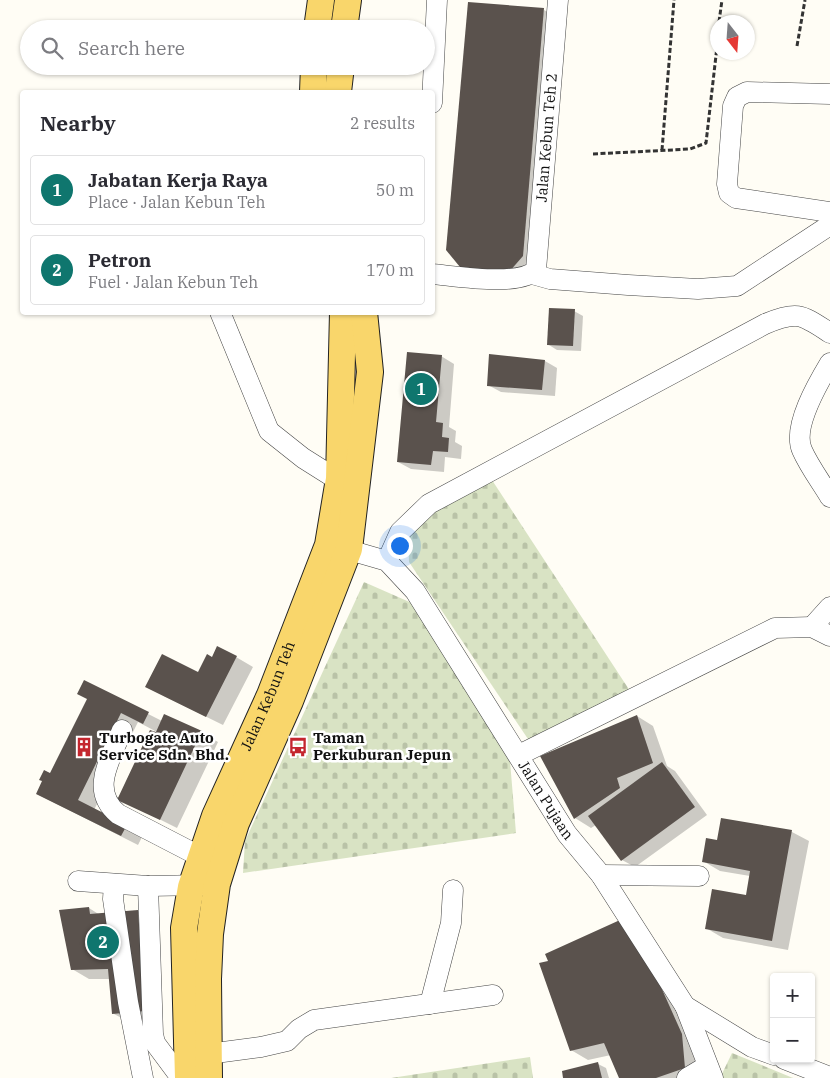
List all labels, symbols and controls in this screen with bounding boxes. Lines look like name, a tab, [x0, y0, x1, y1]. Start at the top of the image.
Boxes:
north arrow	[710, 15, 755, 60]
search box	[20, 20, 435, 75]
icon: search	[38, 34, 66, 62]
text: Search here	[78, 36, 185, 60]
street label: Jalan Kebun Teh 2	[532, 72, 561, 203]
text: Nearby	[40, 109, 116, 137]
text: 2 results	[350, 113, 415, 133]
text: Jabatan Kerja Raya	[88, 168, 268, 192]
text: 1	[52, 180, 62, 200]
text: 50 m	[376, 180, 414, 200]
text: Place · Jalan Kebun Teh	[88, 192, 265, 212]
text: Petron	[88, 248, 151, 272]
text: 2	[52, 260, 62, 280]
text: 170 m	[366, 260, 414, 280]
text: Fuel · Jalan Kebun Teh	[88, 272, 258, 292]
pin: 1	[405, 370, 437, 408]
your location	[387, 533, 413, 559]
street label: Jalan Kebun Teh	[236, 638, 299, 753]
place label: Turbogate Auto Service Sdn. Bhd.	[99, 728, 229, 764]
place label: Taman Perkuburan Jepun	[313, 728, 451, 764]
building icon: Turbogate Auto Service Sdn. Bhd.	[73, 736, 95, 758]
bus stop icon: Taman Perkuburan Jepun	[287, 736, 309, 758]
street label: Jalan Pujaan	[514, 757, 578, 844]
pin: 2	[87, 923, 119, 961]
map controls	[770, 973, 815, 1063]
button: +	[770, 973, 815, 1018]
button: −	[770, 1018, 815, 1063]

